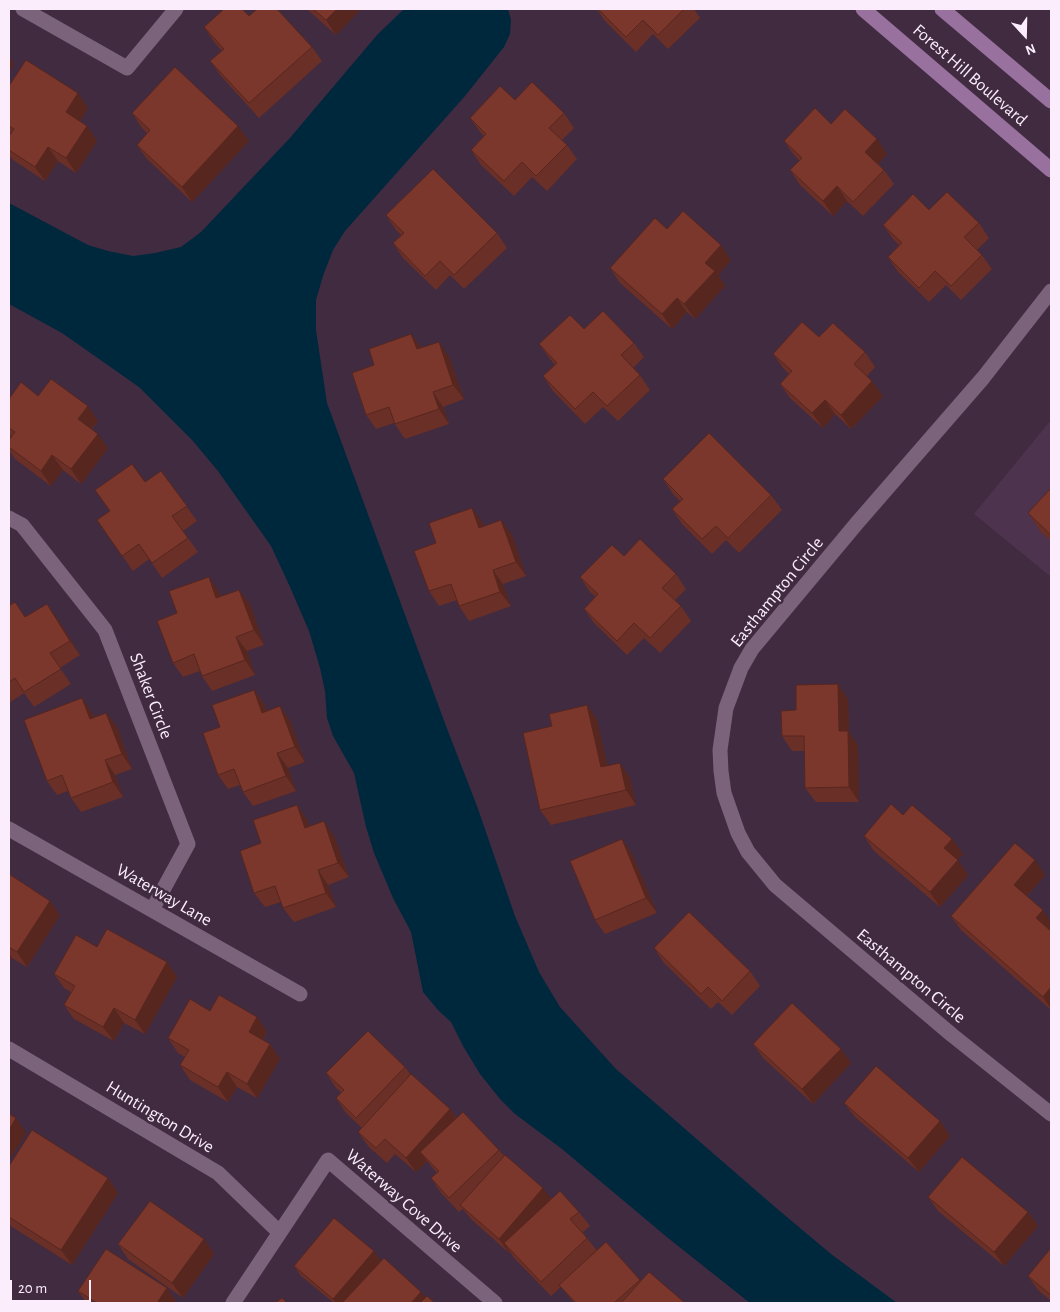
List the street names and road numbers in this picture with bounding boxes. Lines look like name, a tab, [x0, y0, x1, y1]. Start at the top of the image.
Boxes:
street label: Forest Hill Boulevard	[908, 19, 1032, 131]
street label: Easthampton Circle	[726, 532, 828, 652]
street label: Shaker Circle	[125, 650, 177, 742]
street label: Waterway Lane	[112, 859, 216, 931]
street label: Easthampton Circle	[852, 924, 970, 1028]
street label: Huntington Drive	[102, 1076, 218, 1158]
street label: Waterway Cove Drive	[341, 1144, 467, 1258]

